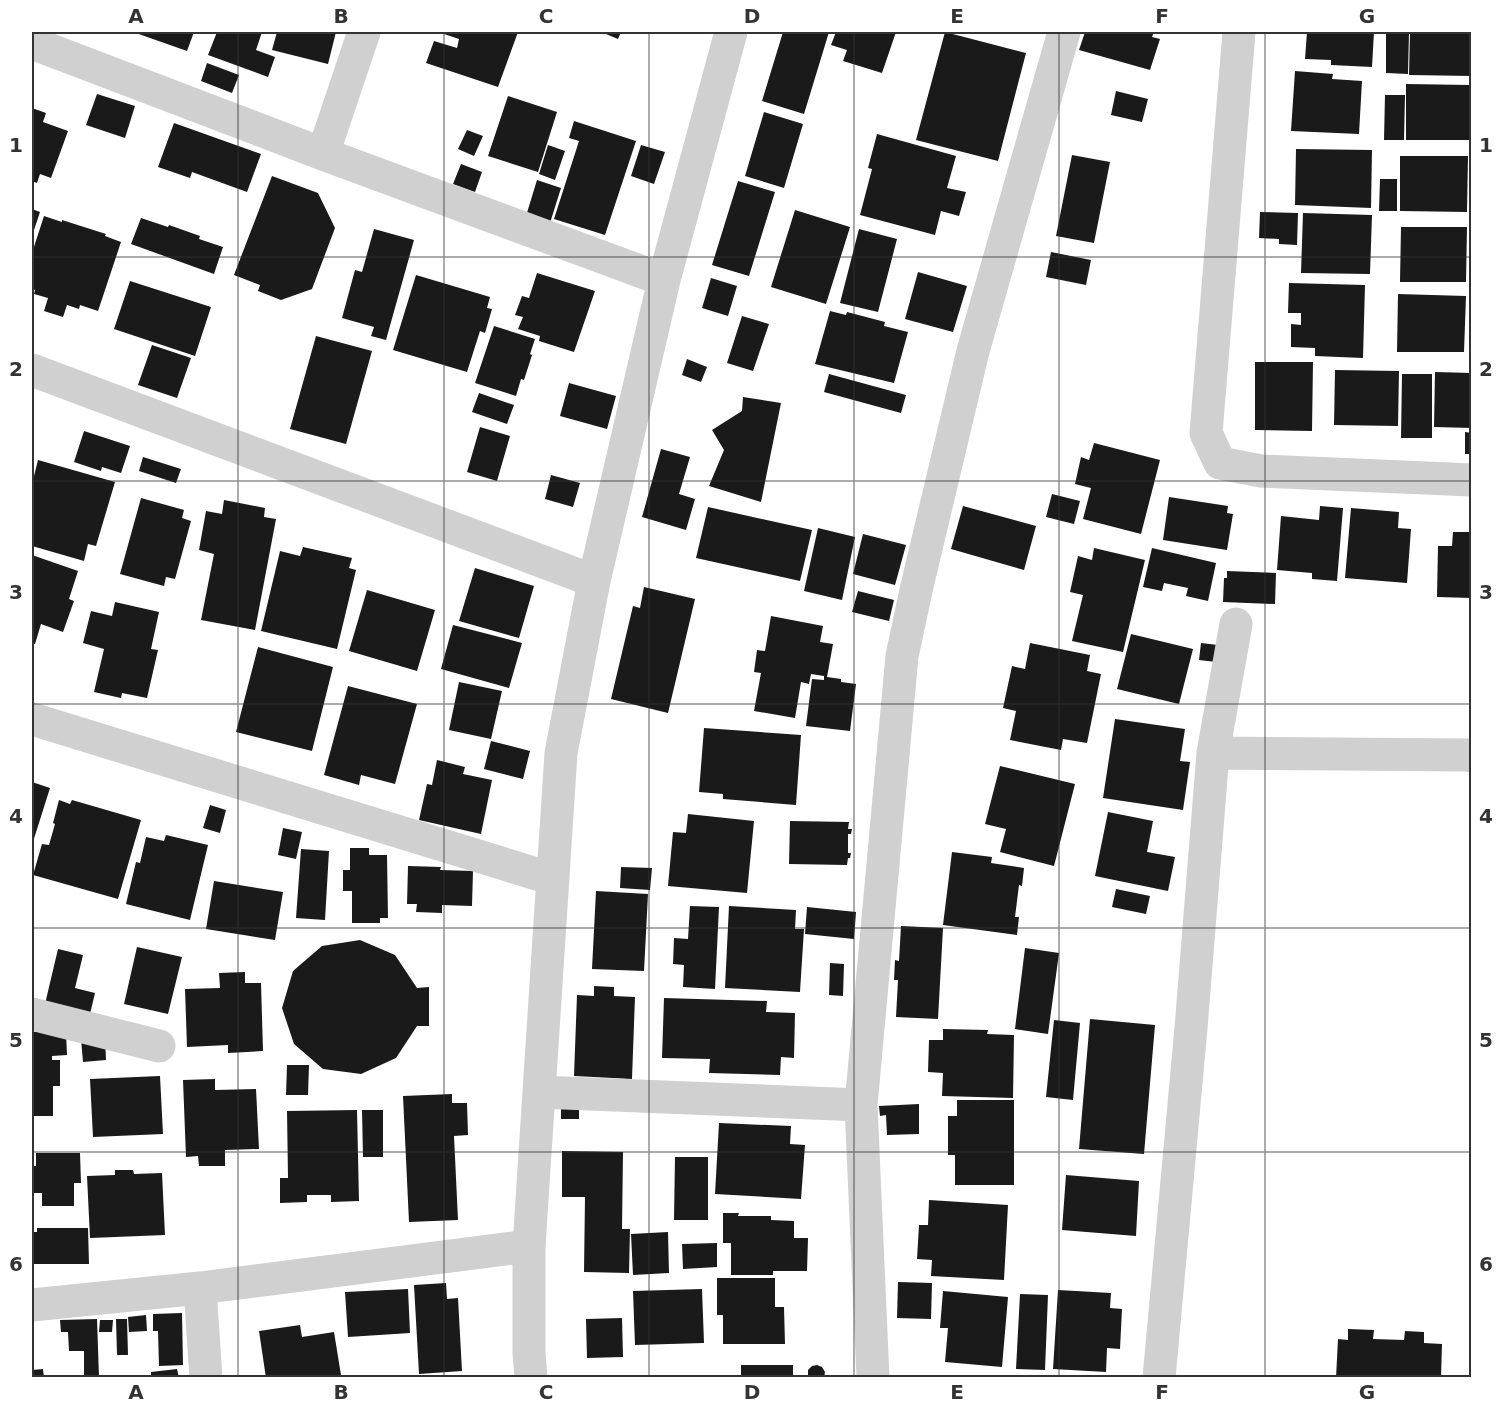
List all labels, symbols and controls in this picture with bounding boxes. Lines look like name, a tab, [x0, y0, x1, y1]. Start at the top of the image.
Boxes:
text: A	[128, 4, 144, 28]
text: B	[333, 4, 349, 28]
text: C	[539, 4, 553, 28]
text: D	[744, 4, 760, 28]
text: E	[950, 4, 964, 28]
text: F	[1155, 4, 1169, 28]
text: G	[1359, 4, 1375, 28]
text: 1	[9, 133, 23, 157]
text: 1	[1479, 133, 1493, 157]
text: 2	[9, 357, 23, 381]
text: 2	[1479, 357, 1493, 381]
text: 3	[9, 580, 23, 604]
text: 3	[1479, 580, 1493, 604]
text: 4	[9, 804, 23, 828]
text: 4	[1479, 804, 1493, 828]
text: 5	[9, 1028, 23, 1052]
text: 5	[1479, 1028, 1493, 1052]
text: 6	[9, 1252, 23, 1276]
text: 6	[1479, 1252, 1493, 1276]
text: A	[128, 1380, 144, 1404]
text: B	[333, 1380, 349, 1404]
text: C	[539, 1380, 553, 1404]
text: D	[744, 1380, 760, 1404]
text: E	[950, 1380, 964, 1404]
text: F	[1155, 1380, 1169, 1404]
text: G	[1359, 1380, 1375, 1404]

